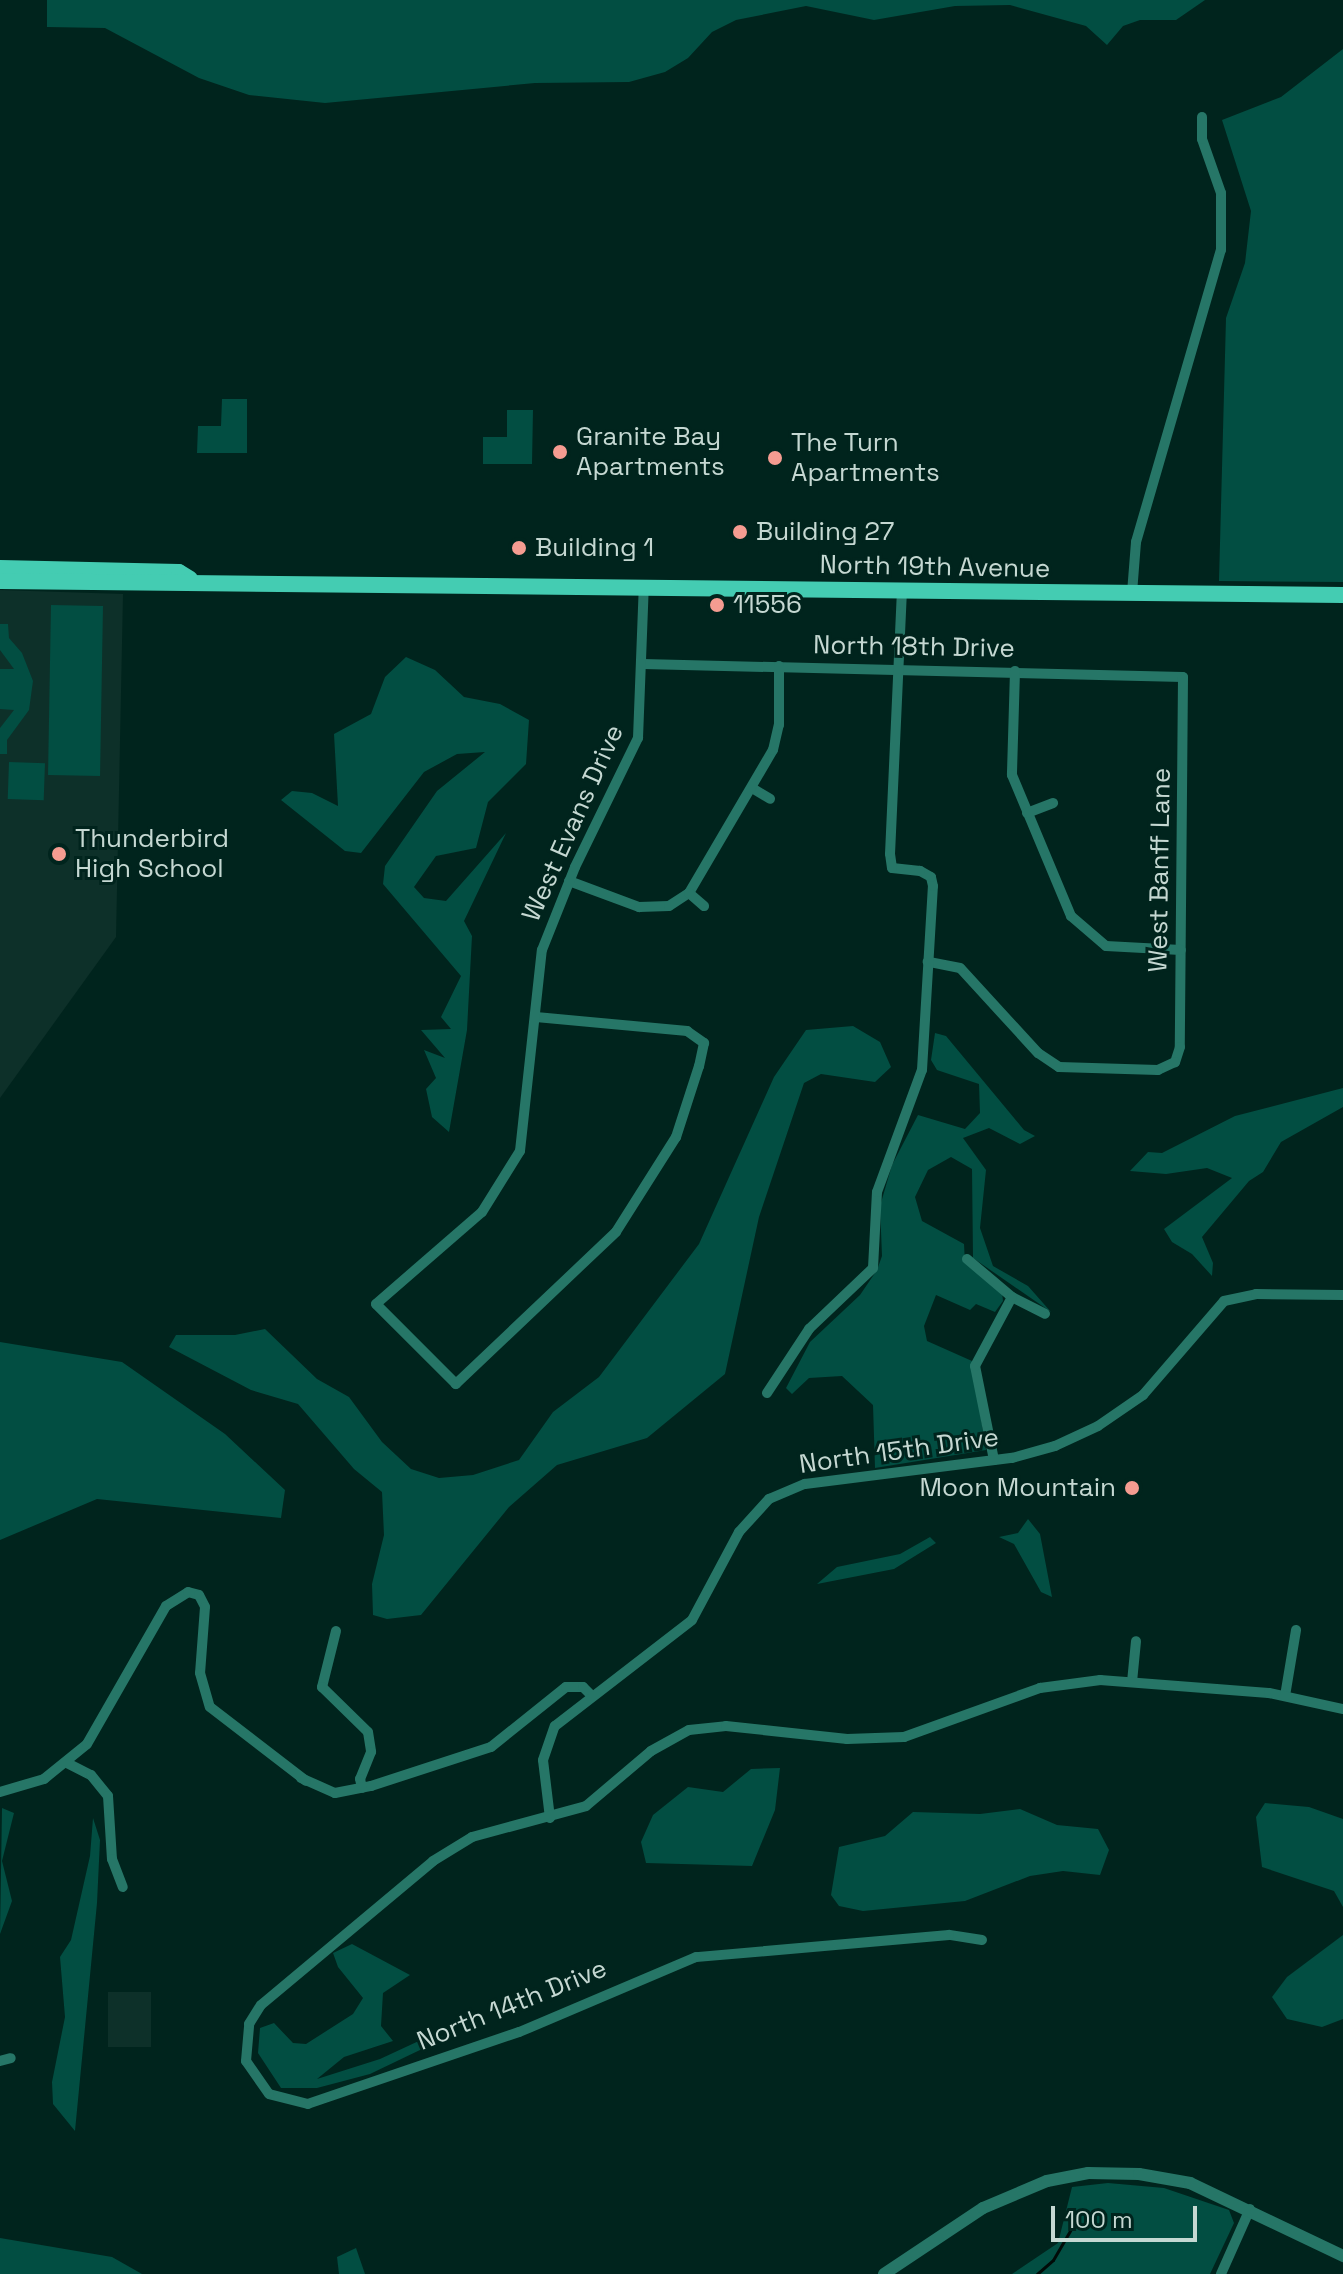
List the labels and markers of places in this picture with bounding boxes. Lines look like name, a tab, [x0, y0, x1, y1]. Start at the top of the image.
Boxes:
place label: Granite Bay Apartments	[576, 421, 725, 482]
place label: The Turn Apartments	[791, 427, 940, 488]
marker: Granite Bay Apartments	[551, 443, 569, 461]
marker: The Turn Apartments	[766, 449, 784, 467]
place label: Building 27	[756, 516, 894, 548]
marker: Building 27	[731, 523, 749, 541]
place label: Building 1	[535, 532, 654, 564]
marker: Building 1	[510, 539, 528, 557]
place label: 11556	[733, 589, 802, 621]
marker: 11556	[708, 596, 726, 614]
place label: Thunderbird High School	[75, 823, 229, 884]
marker: Thunderbird High School	[50, 845, 68, 863]
place label: Moon Mountain	[920, 1472, 1116, 1504]
marker: Moon Mountain	[1123, 1479, 1141, 1497]

